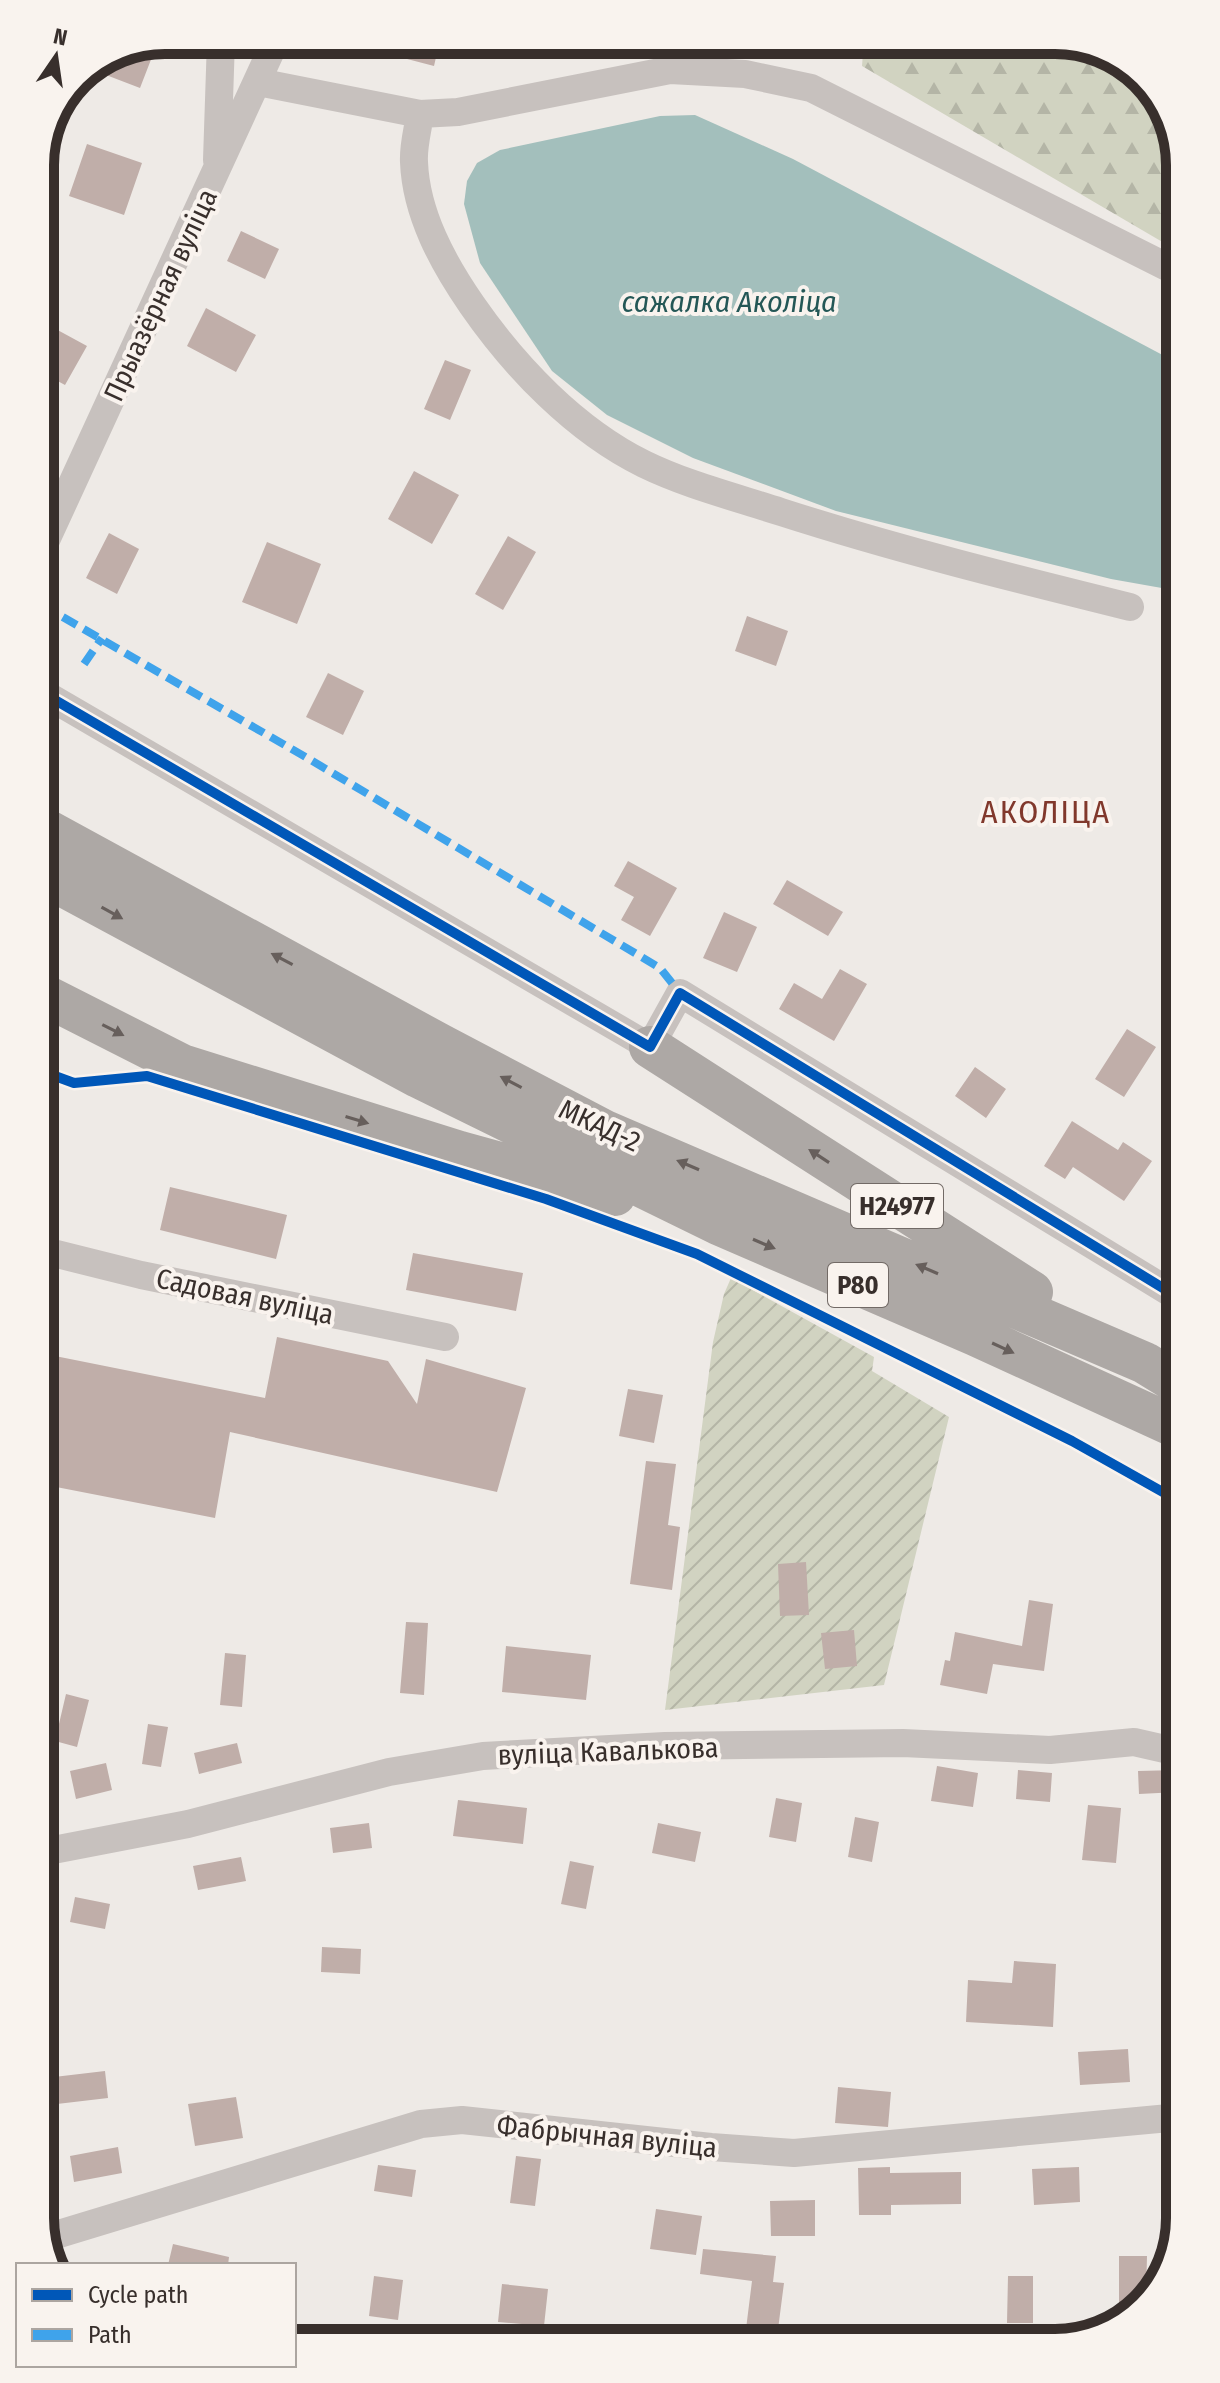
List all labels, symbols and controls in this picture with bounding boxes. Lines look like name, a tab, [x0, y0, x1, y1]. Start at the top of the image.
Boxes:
north arrow	[16, 16, 96, 96]
text: N	[51, 22, 70, 52]
street label: Прыазёрная вуліца	[97, 184, 224, 406]
water label: сажалка Аколіца	[621, 284, 837, 320]
district label: АКОЛІЦА	[981, 793, 1111, 831]
one-way arrow	[100, 906, 123, 919]
one-way arrow	[271, 952, 293, 966]
one-way arrow	[102, 1024, 125, 1037]
one-way arrow	[500, 1075, 523, 1088]
street label: МКАД-2	[554, 1092, 646, 1159]
one-way arrow	[345, 1114, 369, 1126]
one-way arrow	[808, 1150, 830, 1164]
one-way arrow	[676, 1159, 700, 1172]
road number: Н24977	[851, 1184, 943, 1228]
one-way arrow	[752, 1238, 776, 1251]
street label: Садовая вуліца	[153, 1262, 337, 1331]
one-way arrow	[915, 1262, 939, 1275]
road number: Р80	[828, 1263, 888, 1307]
one-way arrow	[991, 1341, 1015, 1355]
street label: вуліца Кавалькова	[497, 1731, 719, 1772]
street label: Фабрычная вуліца	[495, 2109, 719, 2164]
legend	[16, 2263, 296, 2367]
text: Cycle path	[88, 2281, 188, 2309]
text: Path	[88, 2321, 132, 2349]

